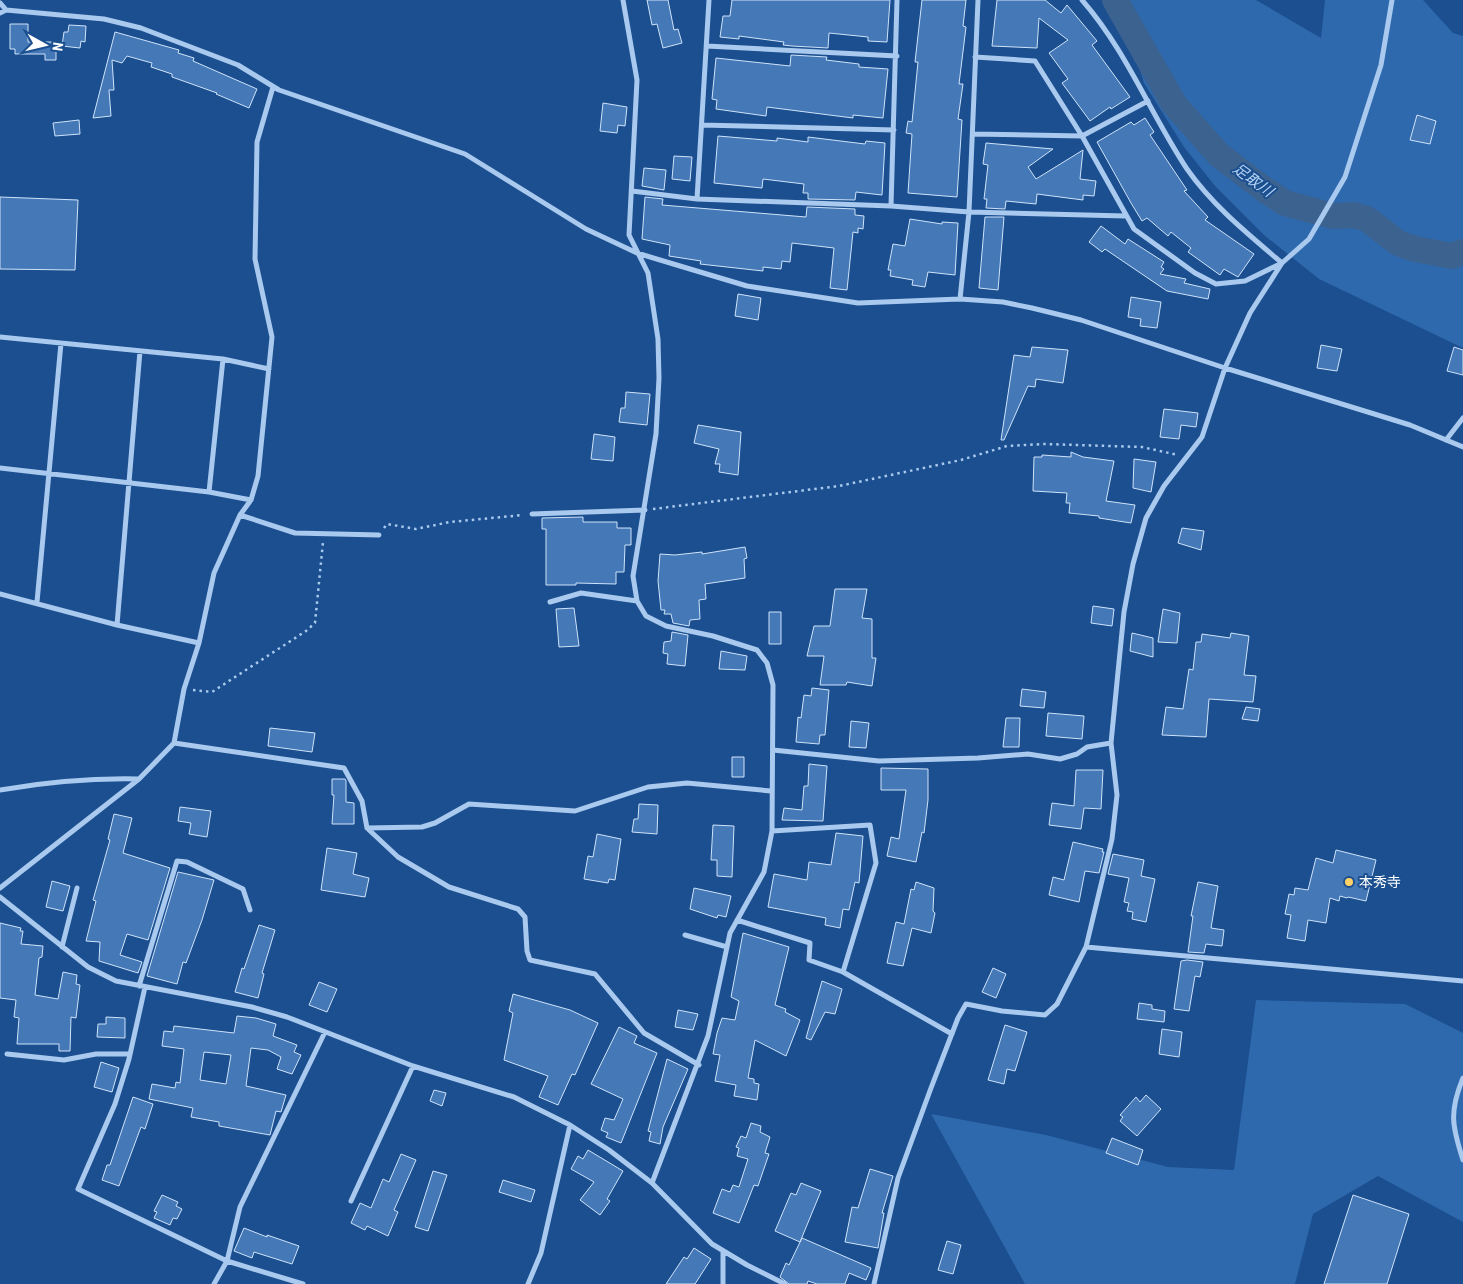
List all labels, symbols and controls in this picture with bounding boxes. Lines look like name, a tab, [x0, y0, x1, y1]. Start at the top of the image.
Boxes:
north arrow	[20, 20, 70, 70]
text: N	[49, 41, 66, 52]
water label: 足取川	[1230, 159, 1278, 202]
place label: 本秀寺	[1359, 874, 1401, 890]
marker: 本秀寺	[1343, 876, 1355, 888]

